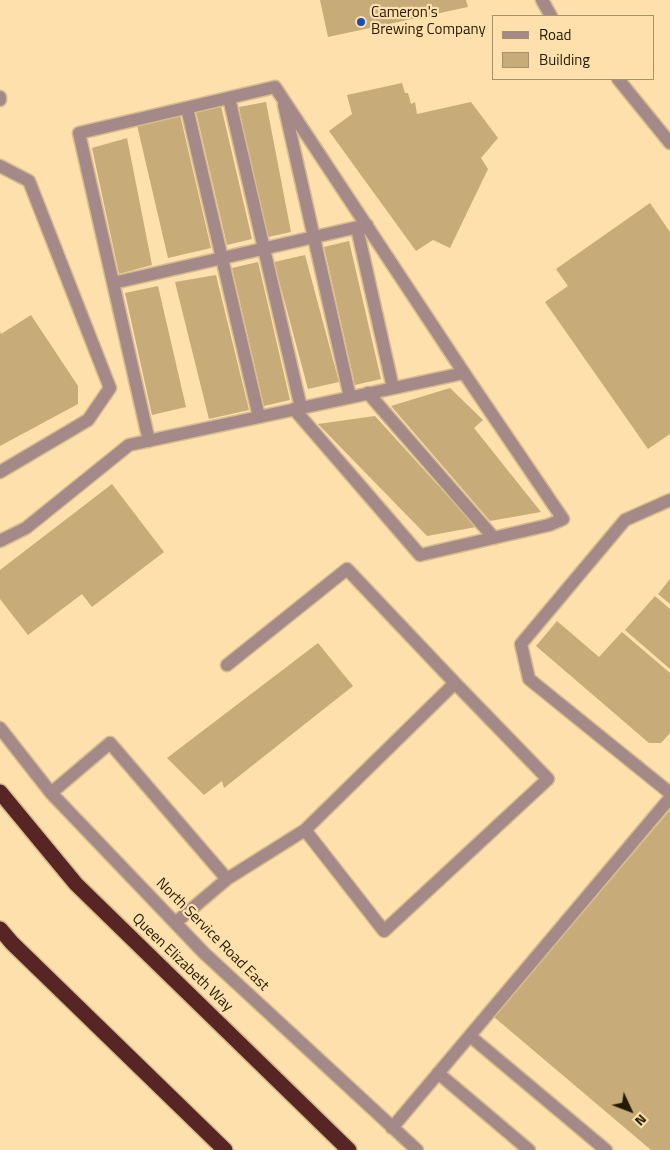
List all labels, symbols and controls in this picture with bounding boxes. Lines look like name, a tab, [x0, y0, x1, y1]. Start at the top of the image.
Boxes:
place label: Cameron's Brewing Company	[371, 4, 486, 39]
legend	[492, 15, 655, 80]
marker: Cameron's Brewing Company	[355, 16, 367, 28]
text: Road	[539, 23, 571, 46]
text: Building	[539, 48, 590, 71]
street label: North Service Road East	[152, 875, 272, 995]
street label: Queen Elizabeth Way	[128, 910, 236, 1016]
north arrow	[605, 1085, 655, 1135]
text: N	[630, 1110, 652, 1131]

